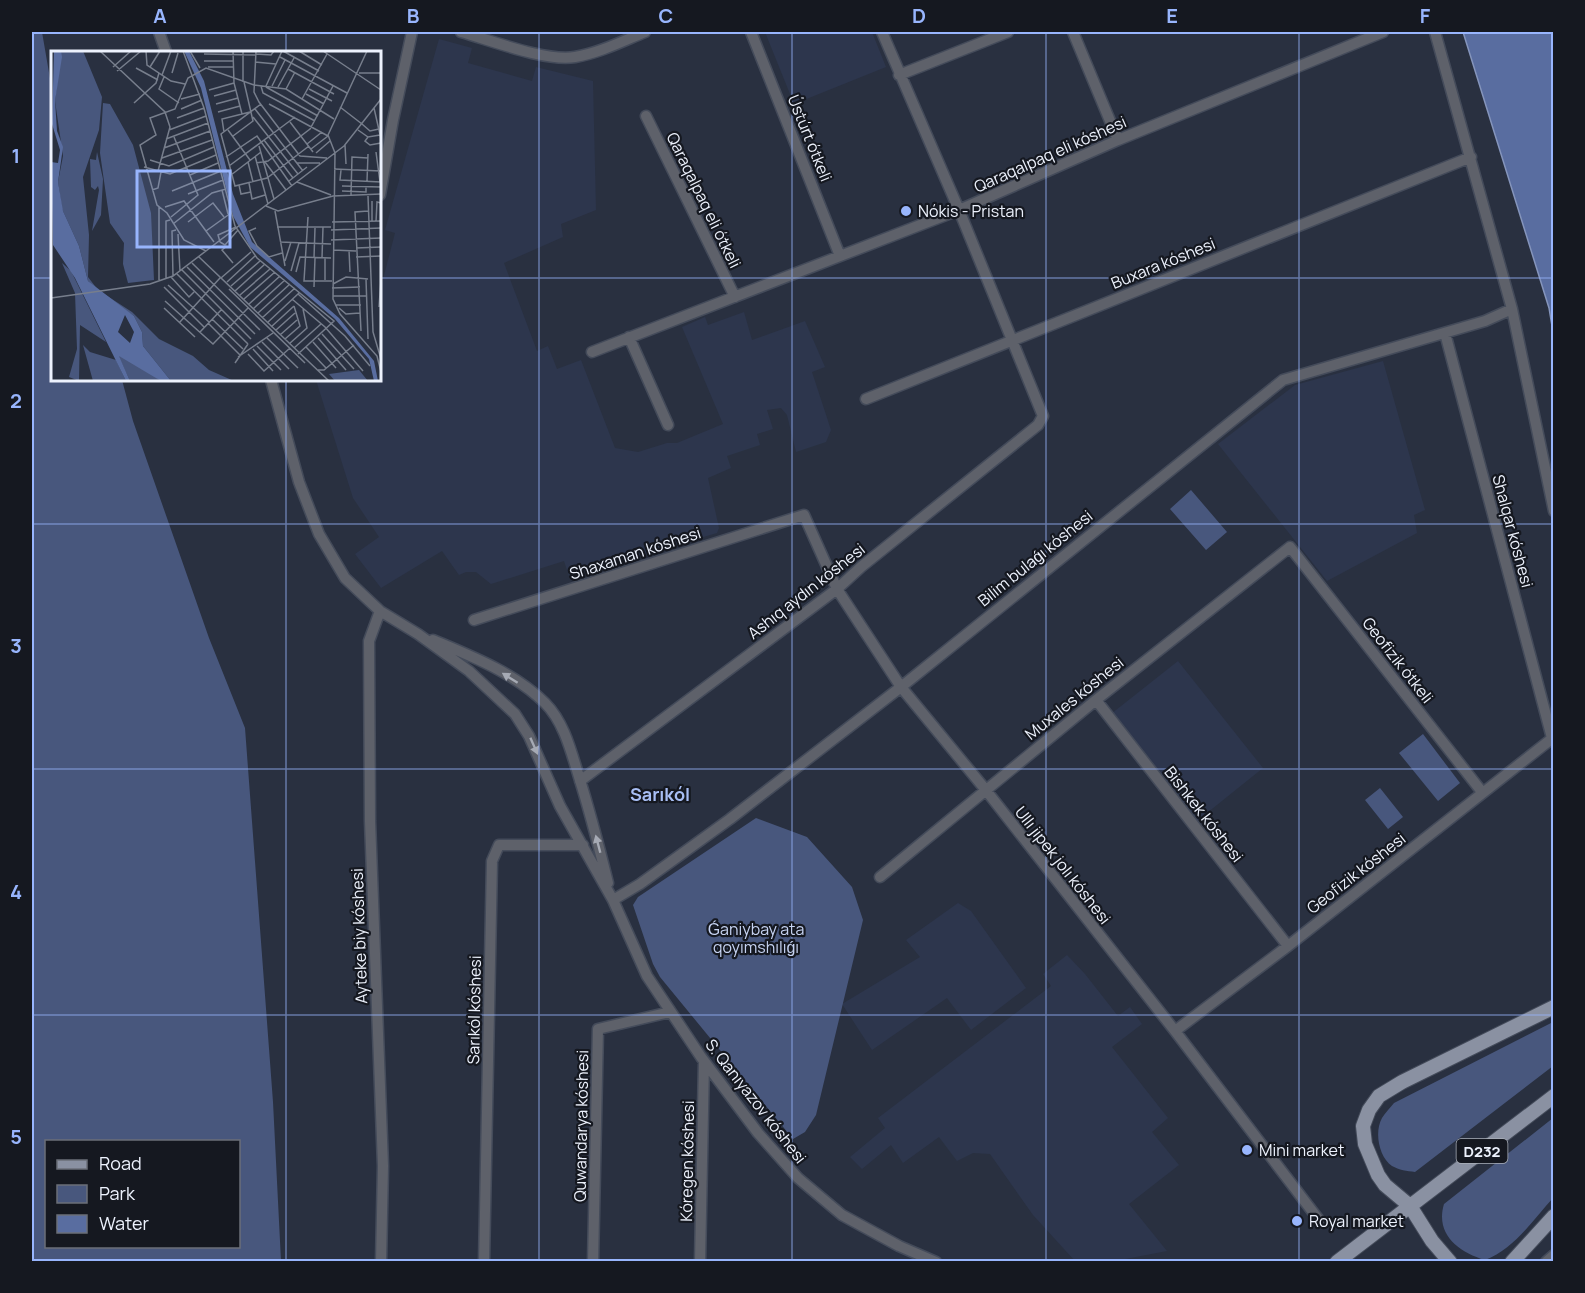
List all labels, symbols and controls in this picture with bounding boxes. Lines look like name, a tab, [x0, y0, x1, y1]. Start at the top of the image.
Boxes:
text: A	[153, 2, 167, 29]
text: B	[407, 2, 420, 29]
text: C	[659, 2, 673, 29]
text: D	[912, 2, 926, 29]
text: E	[1166, 2, 1178, 29]
text: F	[1420, 2, 1431, 29]
inset map	[51, 51, 381, 381]
street label: Ústúrt ótkeli	[783, 92, 837, 184]
street label: Qaraqalpaq eli kóshesi	[970, 110, 1130, 198]
street label: Qaraqalpaq eli ótkeli	[662, 128, 746, 272]
text: 1	[12, 142, 20, 169]
place label: Nókis - Pristan	[918, 200, 1024, 222]
marker: Nókis - Pristan	[899, 204, 913, 218]
street label: Buxara kóshesi	[1108, 232, 1218, 294]
text: 2	[10, 387, 22, 414]
street label: Shalqar kóshesi	[1487, 472, 1539, 590]
street label: Bilim bulaǵı kóshesi	[973, 505, 1097, 611]
street label: Shaxaman kóshesi	[566, 521, 704, 585]
street label: Ashıq aydın kóshesi	[743, 538, 869, 644]
street label: Geofizik ótkeli	[1357, 612, 1439, 708]
text: 3	[10, 632, 22, 659]
street label: Muxales kóshesi	[1020, 651, 1128, 745]
one-way arrow	[502, 672, 518, 683]
one-way arrow	[529, 738, 539, 756]
street label: Bishkek kóshesi	[1160, 761, 1248, 867]
district label: Sarıkól	[630, 782, 690, 806]
street label: Ullı jipek jolı kóshesi	[1010, 801, 1116, 929]
street label: Geofizik kóshesi	[1302, 828, 1410, 918]
one-way arrow	[593, 834, 602, 852]
street label: Ayteke biy kóshesi	[346, 868, 372, 1004]
text: 4	[10, 878, 22, 905]
park label: Ǵaniybay ata qoyımshılıǵı	[708, 918, 804, 958]
street label: Sarıkól kóshesi	[462, 955, 486, 1065]
street label: S. Qanıyazov kóshesi	[700, 1034, 812, 1168]
street label: Quwandarya kóshesi	[569, 1050, 593, 1202]
street label: Kóregen kóshesi	[675, 1100, 699, 1222]
text: 5	[10, 1123, 22, 1150]
place label: Mini market	[1259, 1139, 1344, 1161]
road number: D232	[1456, 1139, 1508, 1163]
legend	[45, 1140, 240, 1248]
marker: Mini market	[1240, 1143, 1254, 1157]
text: Road	[99, 1151, 142, 1175]
text: Park	[99, 1181, 136, 1205]
place label: Royal market	[1309, 1210, 1404, 1232]
text: Water	[99, 1211, 149, 1235]
marker: Royal market	[1290, 1214, 1304, 1228]

